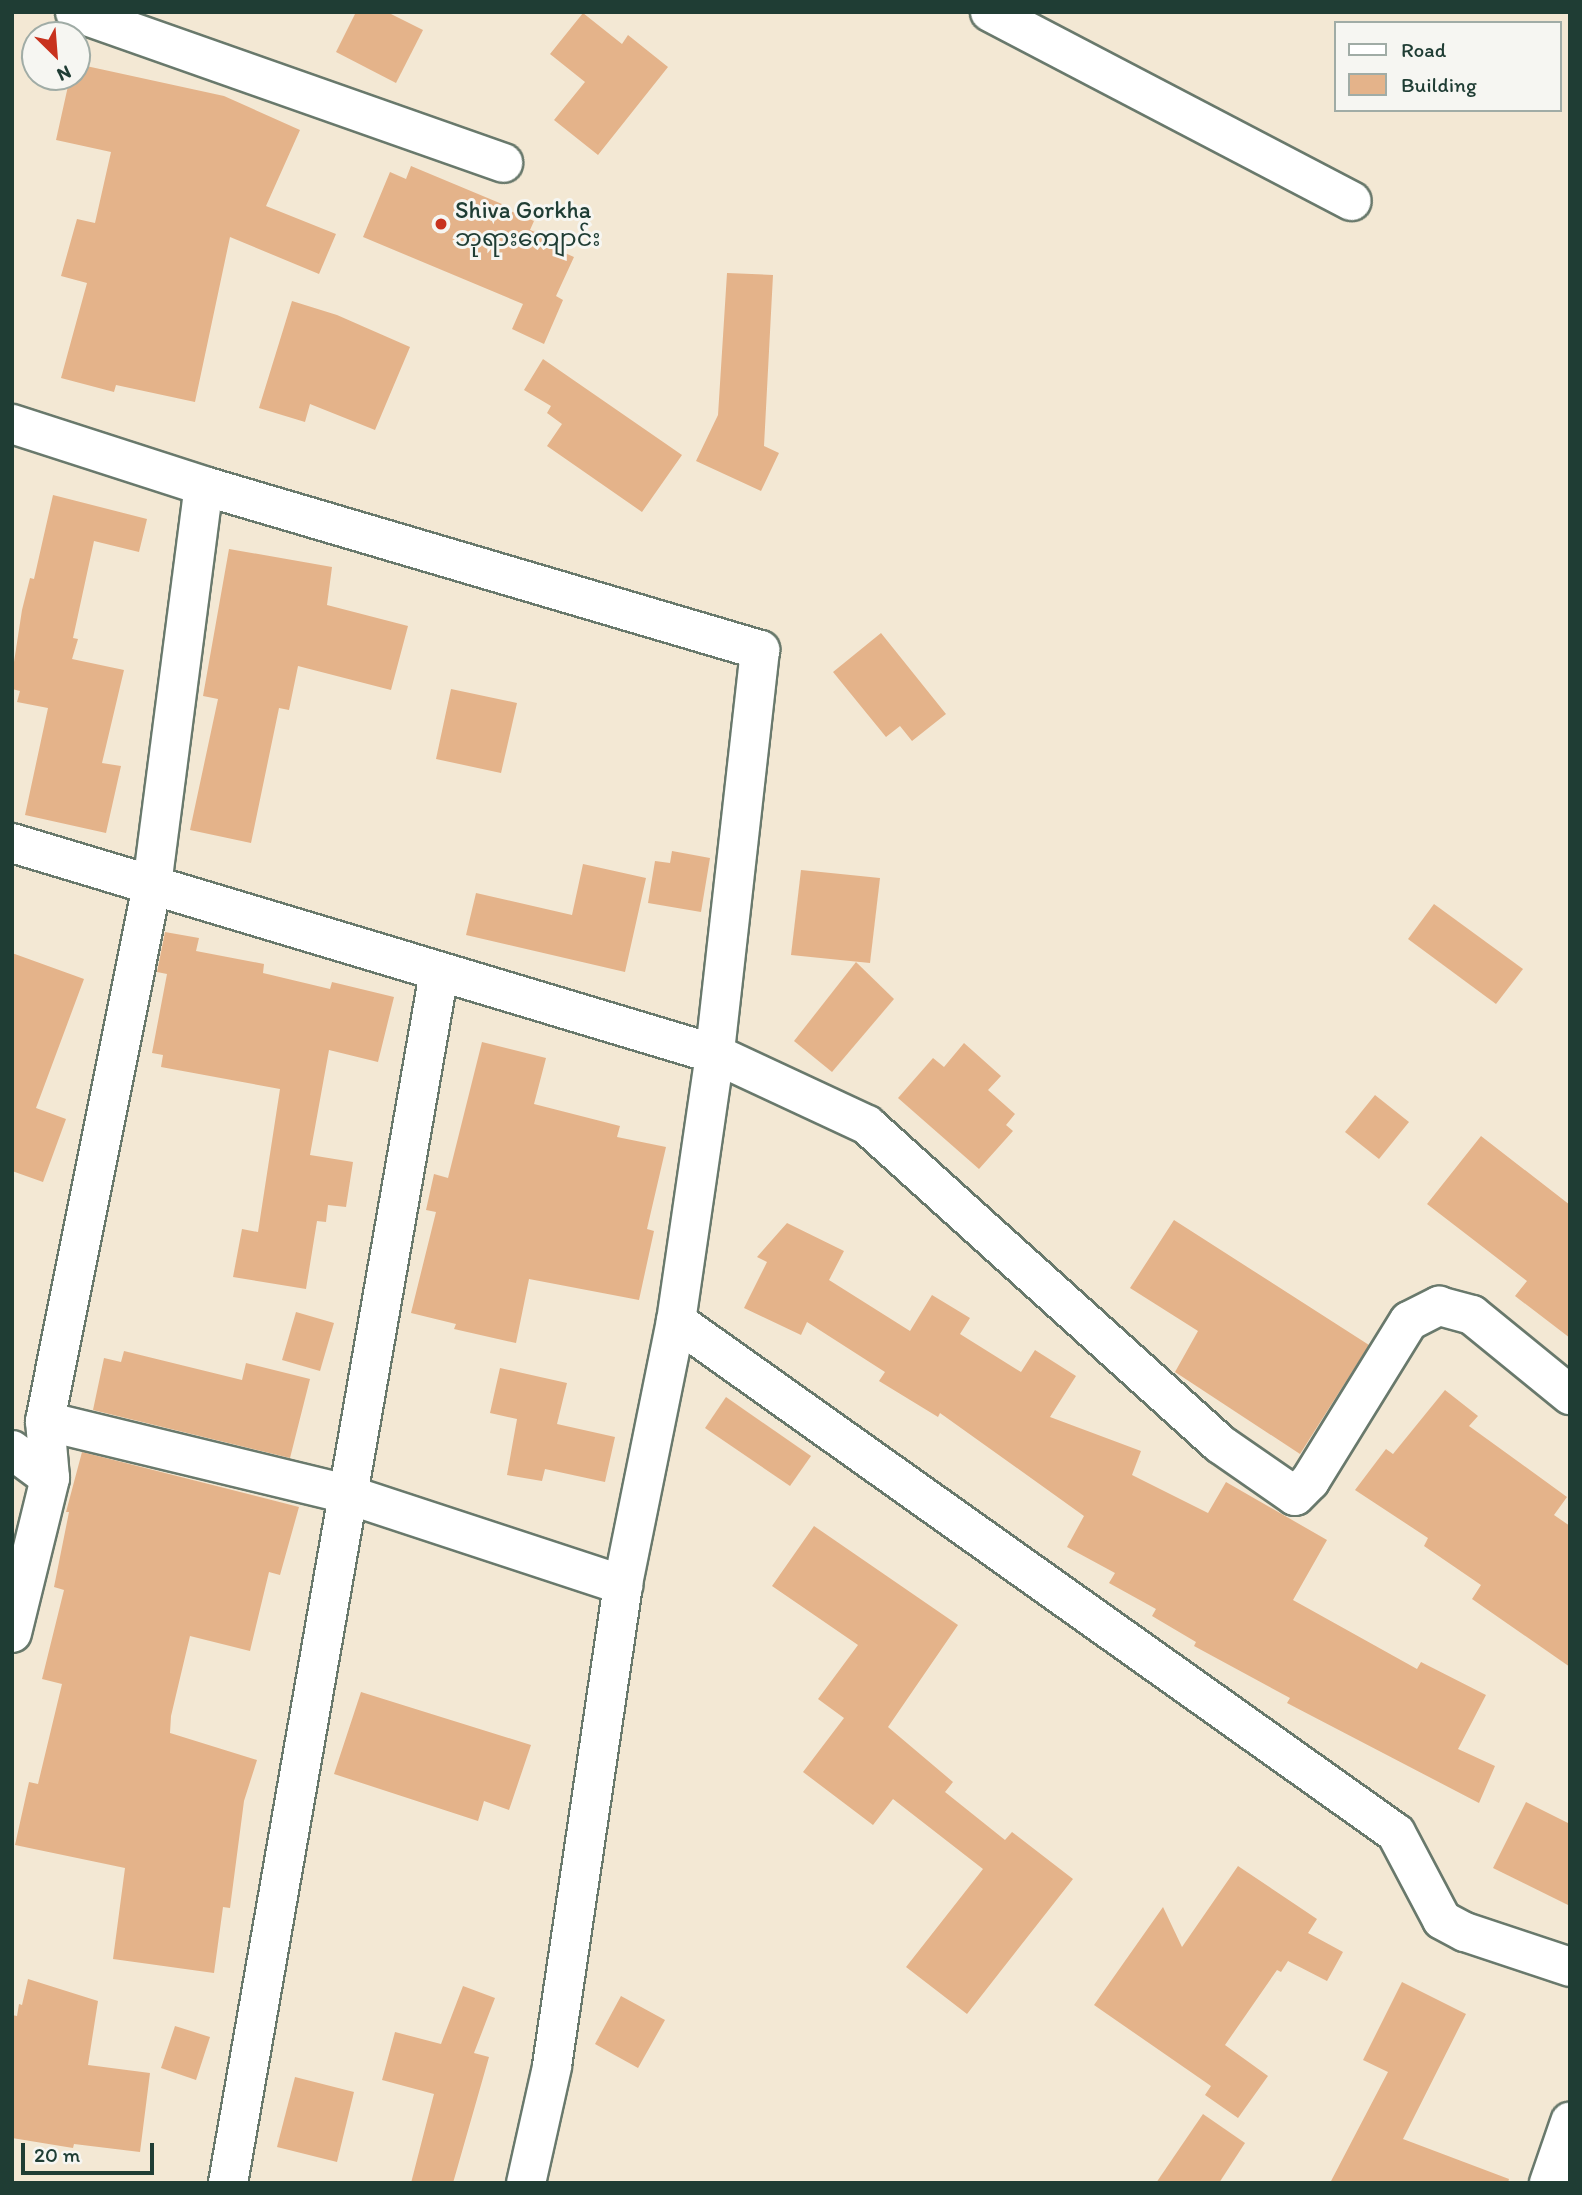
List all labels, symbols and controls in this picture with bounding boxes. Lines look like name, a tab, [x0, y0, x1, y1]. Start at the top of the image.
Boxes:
north arrow	[21, 21, 91, 91]
legend	[1334, 21, 1561, 112]
text: Road	[1401, 37, 1446, 62]
text: N	[54, 61, 75, 87]
text: Building	[1401, 72, 1477, 97]
place label: Shiva Gorkha ဘုရားကျောင်း	[455, 196, 601, 252]
marker: Shiva Gorkha ဘုရားကျောင်း	[433, 216, 449, 232]
scale bar	[24, 2128, 158, 2172]
text: 20 m	[34, 2142, 80, 2167]

